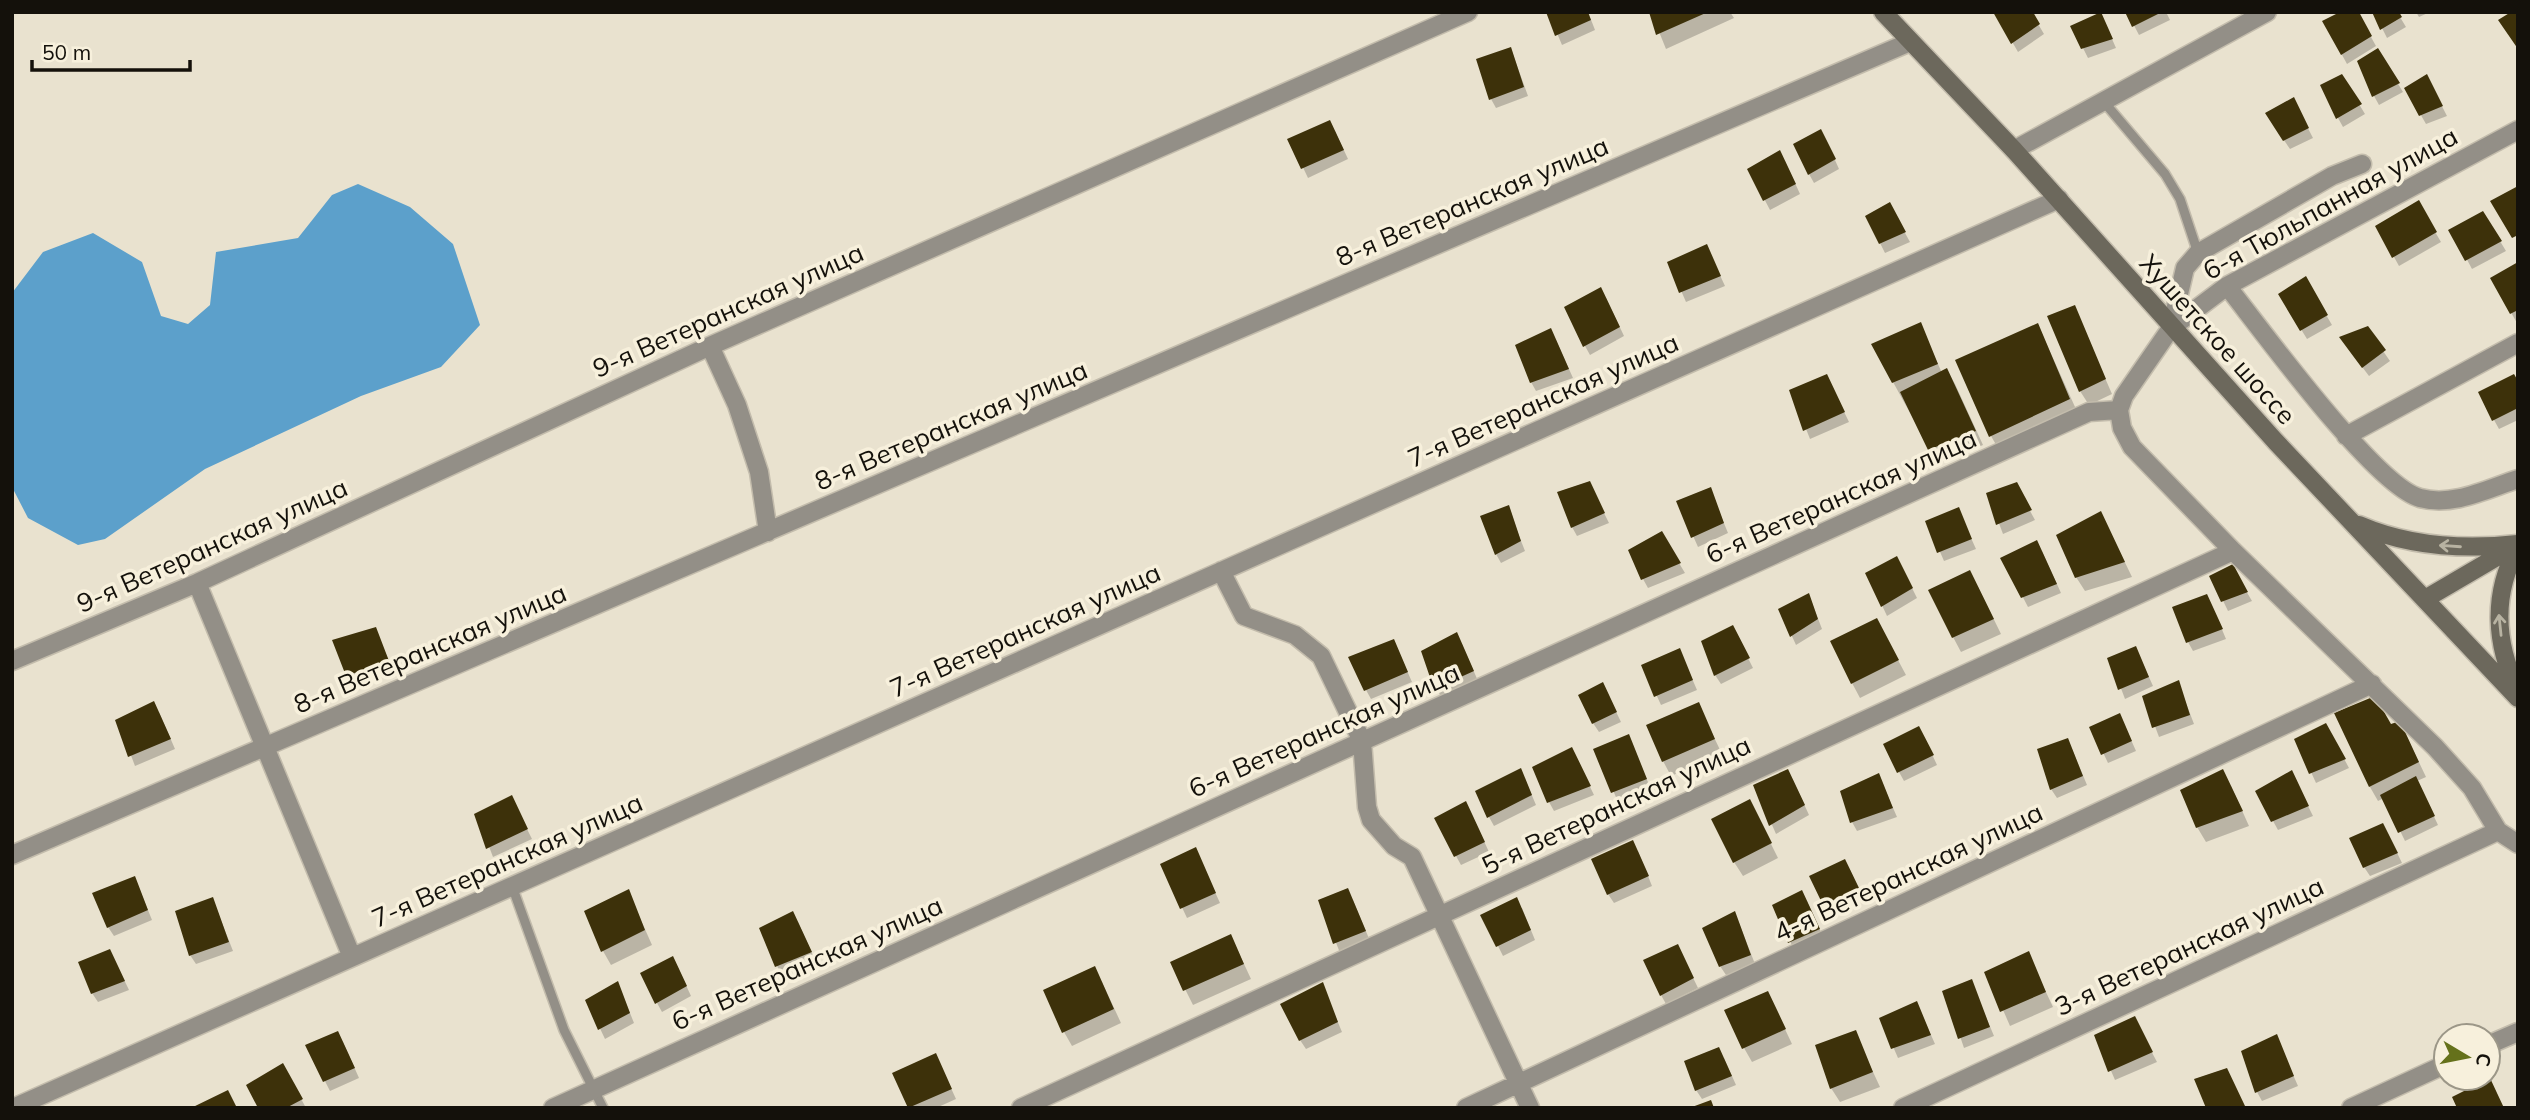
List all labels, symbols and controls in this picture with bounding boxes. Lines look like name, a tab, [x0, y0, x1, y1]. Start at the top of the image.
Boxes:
scale bar	[32, 28, 189, 72]
text: 50 m	[42, 39, 91, 65]
street label: 6-я Тюльпанная улица	[2197, 119, 2463, 287]
street label: 8-я Ветеранская улица	[1331, 129, 1613, 273]
street label: 9-я Ветеранская улица	[587, 235, 869, 385]
street label: Хушетское шоссе	[2133, 247, 2303, 431]
street label: 7-я Ветеранская улица	[1402, 325, 1684, 475]
street label: 8-я Ветеранская улица	[810, 353, 1092, 497]
street label: 6-я Ветеранская улица	[1700, 421, 1982, 571]
street label: 9-я Ветеранская улица	[71, 470, 353, 620]
one-way arrow	[2439, 539, 2462, 552]
street label: 7-я Ветеранская улица	[884, 555, 1166, 705]
street label: 8-я Ветеранская улица	[289, 576, 571, 720]
one-way arrow	[2493, 615, 2506, 637]
street label: 6-я Ветеранская улица	[1183, 655, 1465, 805]
street label: 5-я Ветеранская улица	[1476, 728, 1756, 882]
street label: 7-я Ветеранская улица	[366, 785, 648, 935]
street label: 4-я Ветеранская улица	[1768, 795, 2048, 949]
street label: 3-я Ветеранская улица	[2049, 869, 2329, 1023]
street label: 6-я Ветеранская улица	[666, 888, 948, 1038]
north arrow	[2432, 1022, 2502, 1092]
text: С	[2471, 1051, 2497, 1068]

